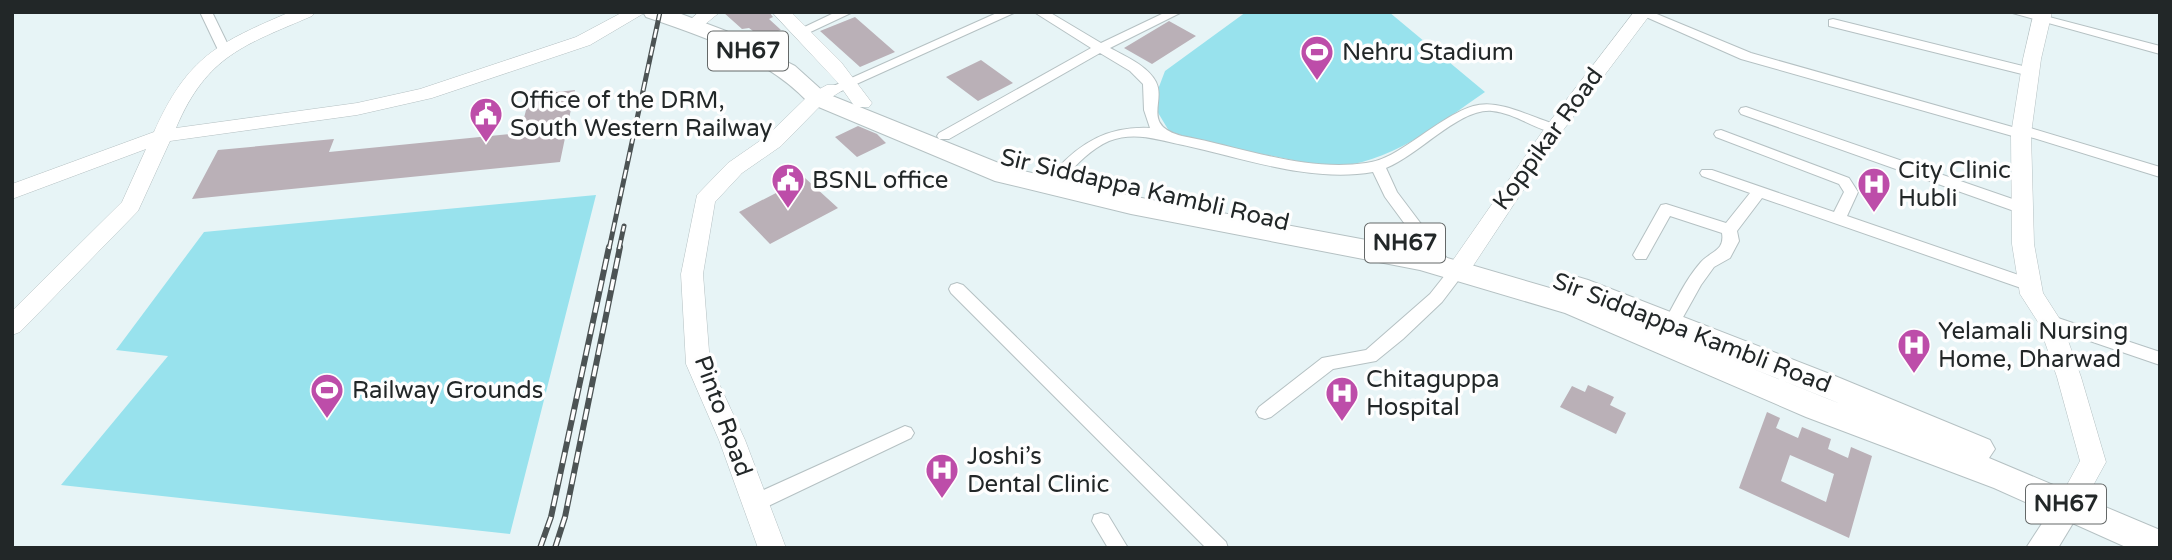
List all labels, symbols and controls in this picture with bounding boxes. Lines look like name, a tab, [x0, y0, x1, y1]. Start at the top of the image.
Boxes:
road number: NH67	[708, 32, 788, 70]
sports icon: Nehru Stadium	[1298, 33, 1336, 82]
place label: Nehru Stadium	[1342, 38, 1514, 67]
street label: Koppikar Road	[1487, 62, 1609, 216]
place label: Office of the DRM, South Western Railway	[510, 86, 773, 143]
public building icon: Office of the DRM, South Western Railway	[467, 95, 505, 144]
street label: Sir Siddappa Kambli Road	[998, 143, 1292, 237]
place label: City Clinic Hubli	[1898, 156, 2011, 213]
public building icon: BSNL office	[769, 161, 807, 210]
hospital icon: City Clinic Hubli	[1855, 165, 1893, 214]
place label: BSNL office	[812, 166, 948, 195]
road number: NH67	[1365, 224, 1445, 262]
street label: Sir Siddappa Kambli Road	[1549, 267, 1835, 399]
place label: Yelamali Nursing Home, Dharwad	[1938, 317, 2128, 374]
hospital icon: Yelamali Nursing Home, Dharwad	[1895, 326, 1933, 375]
street label: Pinto Road	[688, 352, 758, 480]
place label: Chitaguppa Hospital	[1366, 365, 1499, 422]
sports icon: Railway Grounds	[308, 371, 346, 420]
hospital icon: Chitaguppa Hospital	[1323, 374, 1361, 423]
place label: Railway Grounds	[352, 376, 543, 405]
place label: Joshi’s Dental Clinic	[967, 442, 1109, 499]
hospital icon: Joshi’s Dental Clinic	[923, 451, 961, 500]
road number: NH67	[2026, 484, 2106, 524]

